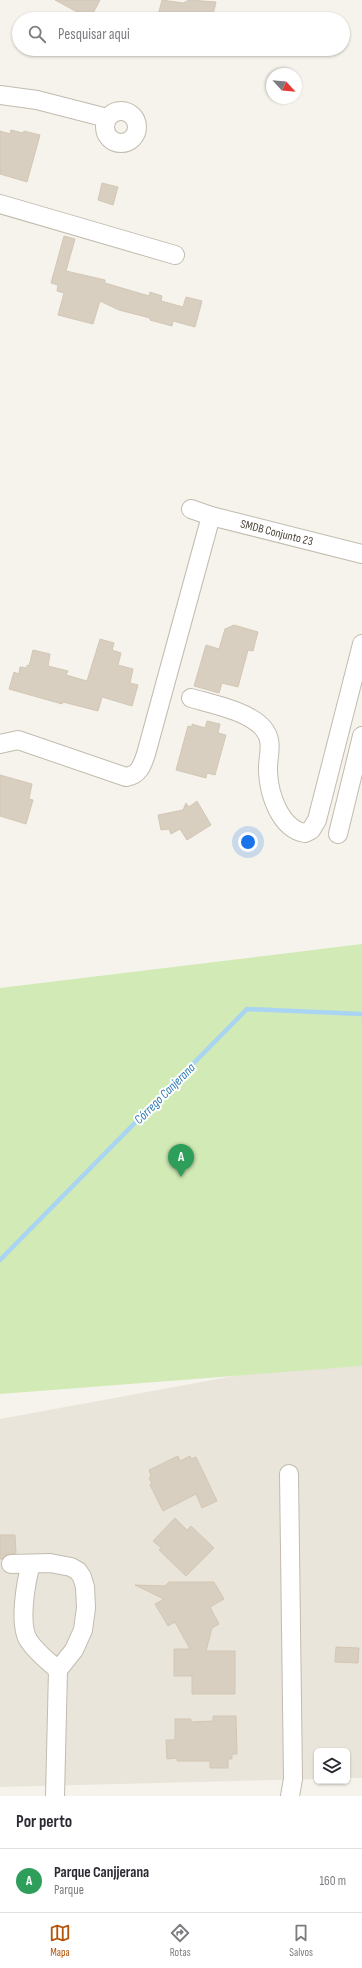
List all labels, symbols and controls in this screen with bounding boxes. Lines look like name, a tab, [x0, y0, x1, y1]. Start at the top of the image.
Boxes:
search box	[12, 12, 350, 56]
icon: search	[26, 23, 48, 45]
text: Pesquisar aqui	[58, 25, 130, 44]
north arrow	[266, 68, 302, 104]
street label: SMDB Conjunto 23	[239, 517, 314, 549]
your location	[238, 832, 258, 852]
water label: Córrego Canjerana	[131, 1059, 199, 1128]
pin: A	[168, 1144, 194, 1177]
map controls	[314, 1748, 350, 1784]
button: layers	[314, 1748, 350, 1784]
text: Por perto	[16, 1812, 72, 1832]
text: Parque Canjjerana	[54, 1863, 149, 1882]
text: A	[26, 1873, 32, 1889]
text: 160 m	[320, 1873, 346, 1889]
text: Parque	[54, 1882, 84, 1898]
tab: Mapa	[49, 1922, 71, 1959]
tab: Rotas	[169, 1922, 191, 1959]
tab: Salvos	[289, 1922, 313, 1959]

